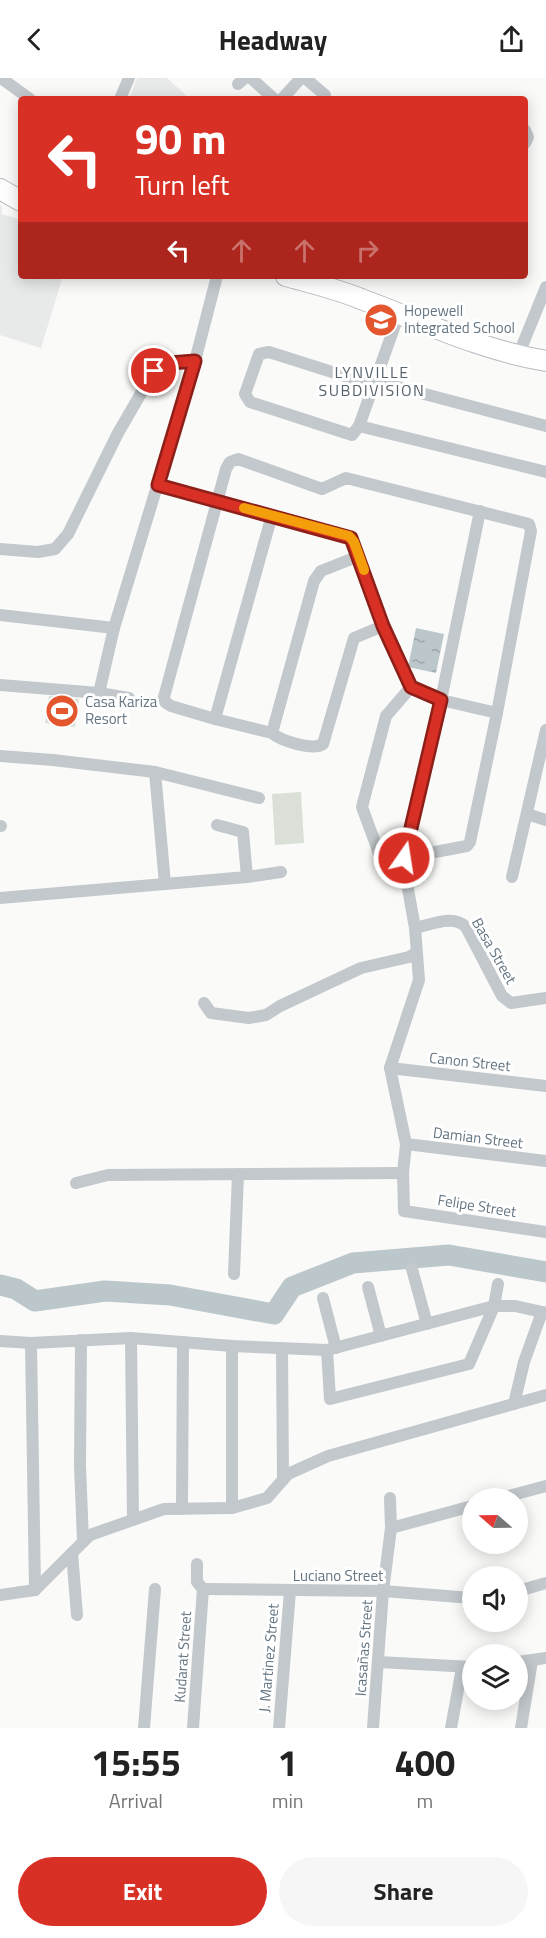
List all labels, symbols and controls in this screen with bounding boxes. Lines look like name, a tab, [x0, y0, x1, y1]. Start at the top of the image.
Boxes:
text: Headway	[219, 19, 327, 60]
icon: back	[18, 23, 51, 56]
icon: share	[495, 23, 528, 56]
text: 90 m	[135, 106, 227, 170]
icon: left	[36, 120, 114, 198]
text: Turn left	[135, 164, 229, 205]
icon: left	[162, 234, 195, 267]
icon: ahead	[225, 234, 258, 267]
icon: ahead	[288, 234, 321, 267]
icon: right	[351, 234, 384, 267]
place label: Hopewell Integrated School	[404, 299, 515, 339]
school or university icon: Hopewell Integrated School	[363, 302, 399, 338]
pin	[128, 345, 179, 396]
icon: arrive	[137, 354, 170, 387]
district label: LYNVILLE SUBDIVISION	[319, 360, 425, 402]
place label: Casa Kariza Resort	[85, 690, 158, 730]
sports icon: Casa Kariza Resort	[44, 693, 80, 729]
position arrow	[372, 826, 436, 890]
street label: Basa Street	[466, 913, 523, 989]
street label: Canon Street	[428, 1046, 513, 1077]
street label: Damian Street	[432, 1121, 525, 1155]
street label: Felipe Street	[436, 1188, 519, 1223]
north arrow	[462, 1488, 528, 1554]
map controls	[462, 1488, 528, 1710]
street label: Luciano Street	[293, 1564, 384, 1587]
button: sound	[462, 1566, 528, 1632]
street label: Icasañas Street	[349, 1598, 378, 1697]
street label: J. Martinez Street	[252, 1602, 285, 1713]
street label: Kudarat Street	[168, 1610, 197, 1704]
button: layers	[462, 1644, 528, 1710]
text: 15:55	[91, 1735, 181, 1790]
text: 1	[278, 1735, 298, 1790]
text: 400	[395, 1735, 455, 1790]
text: Arrival	[109, 1785, 163, 1816]
text: min	[272, 1785, 304, 1816]
text: m	[416, 1785, 433, 1816]
button: Exit	[18, 1857, 267, 1926]
button: Share	[279, 1857, 528, 1926]

